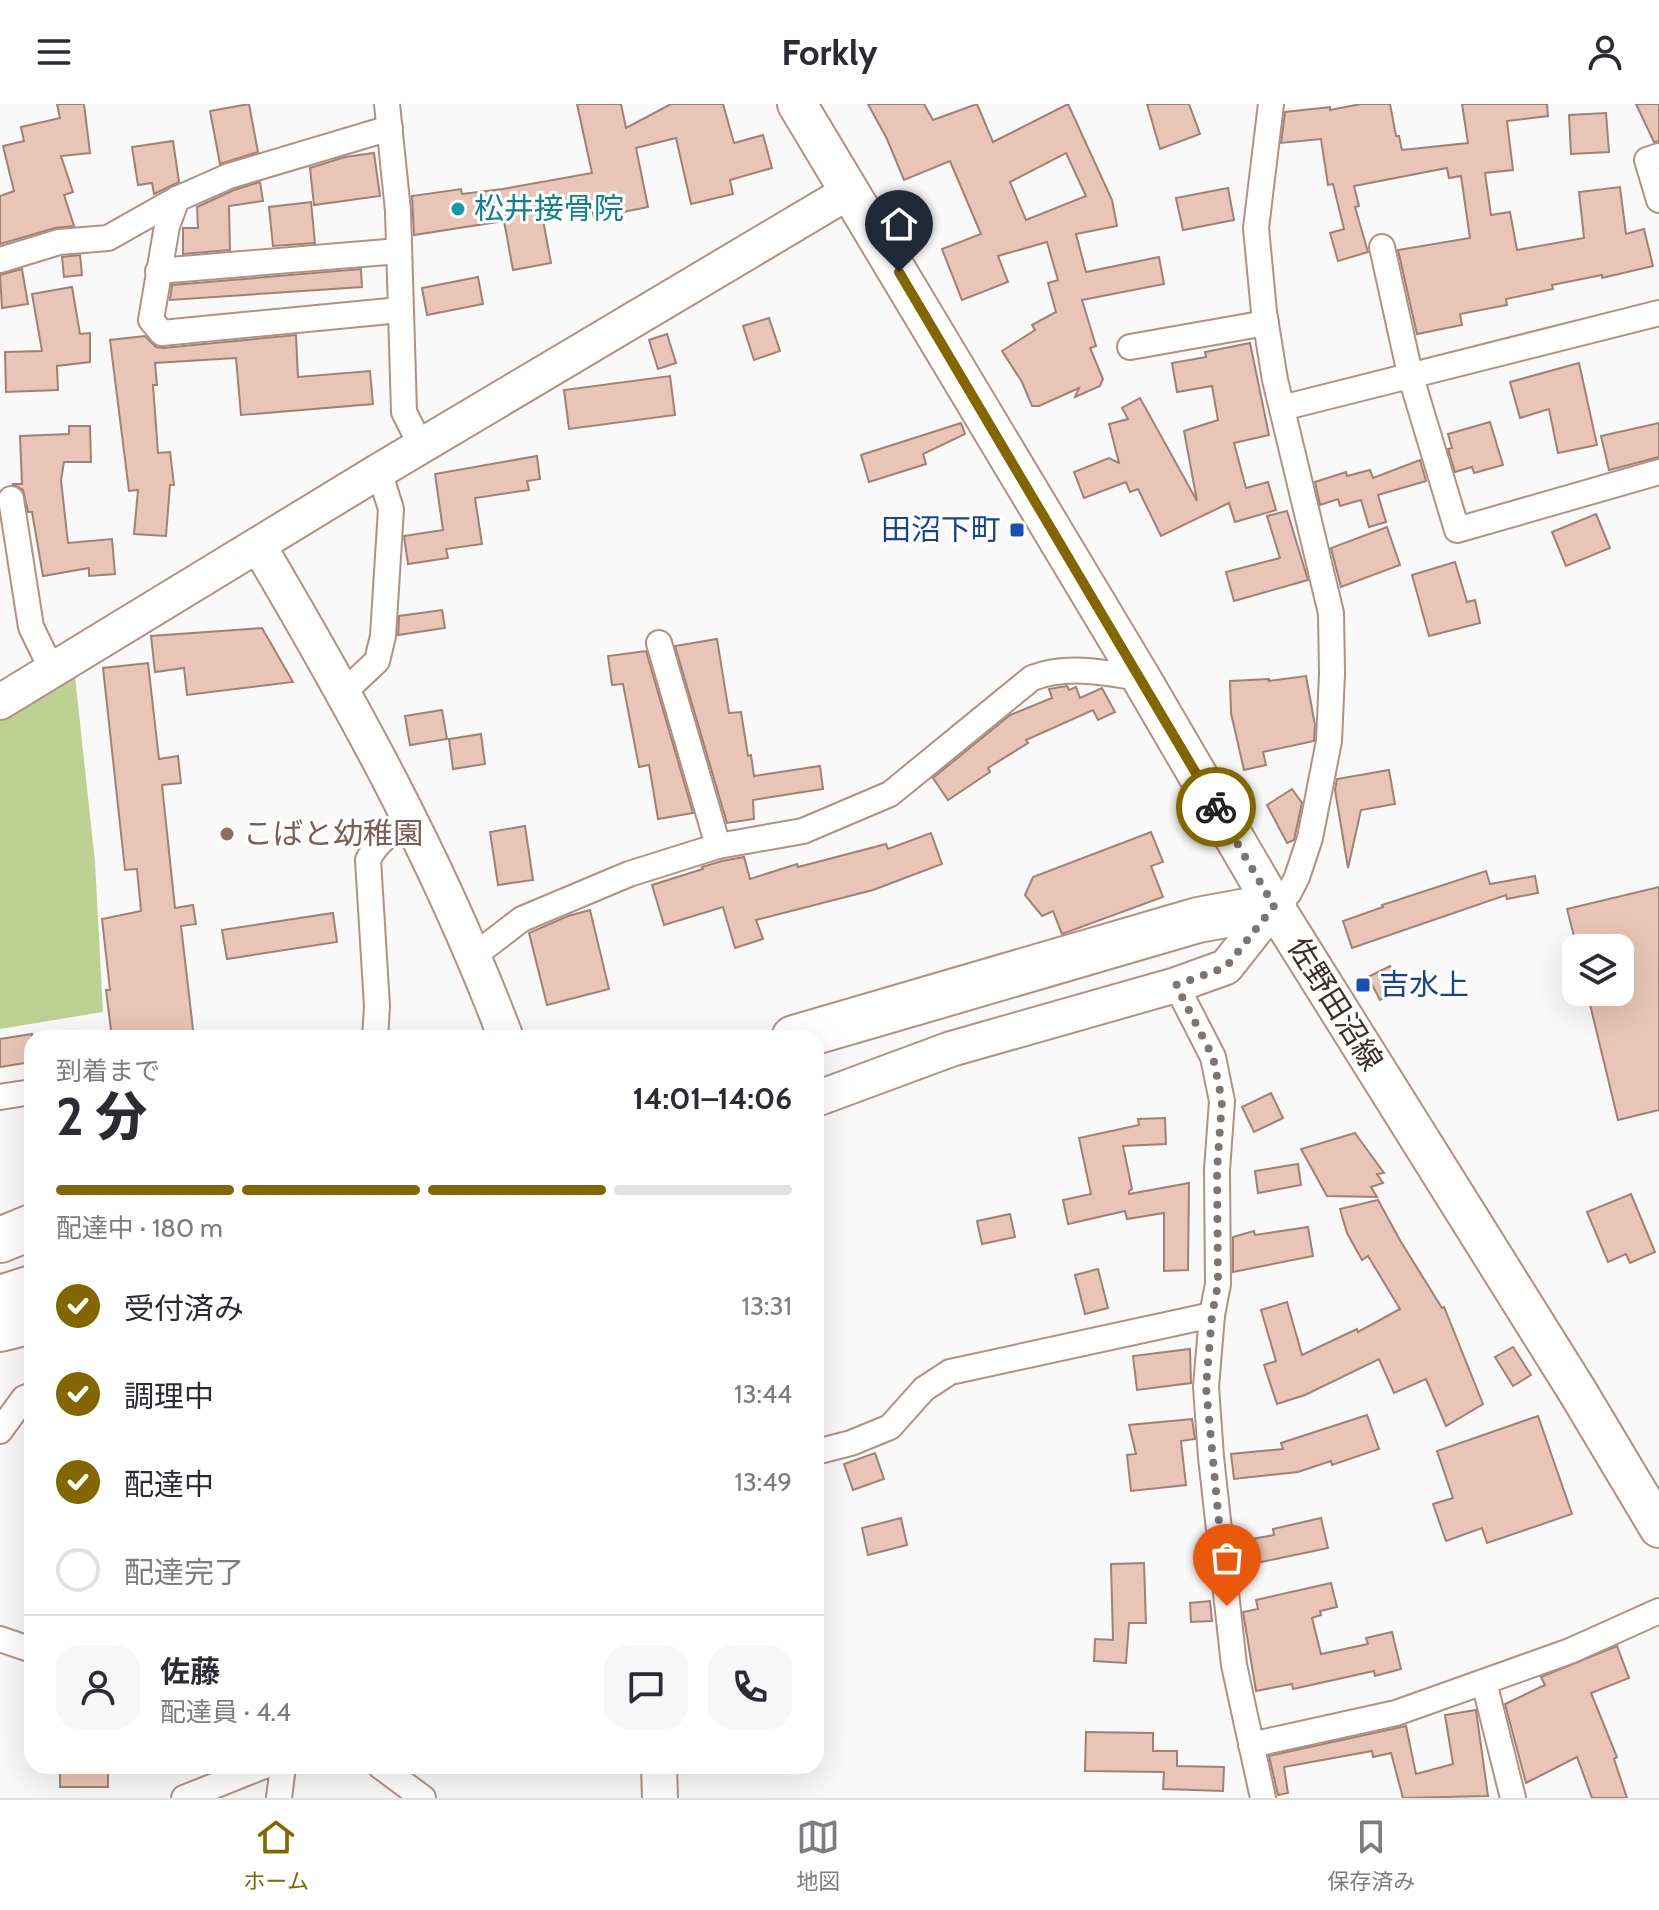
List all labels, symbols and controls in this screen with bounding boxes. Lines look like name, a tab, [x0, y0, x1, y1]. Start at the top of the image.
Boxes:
icon: menu	[32, 30, 76, 74]
text: Forkly	[781, 30, 878, 74]
icon: person	[1583, 30, 1627, 74]
place label: 松井接骨院	[474, 190, 624, 227]
pin	[865, 190, 933, 272]
marker: 松井接骨院	[449, 200, 467, 218]
icon: home	[877, 202, 921, 246]
place label: 田沼下町	[881, 511, 1001, 548]
marker: 田沼下町	[1008, 521, 1026, 539]
courier	[1176, 767, 1256, 847]
icon: bike	[1194, 785, 1238, 829]
place label: こばと幼稚園	[243, 815, 423, 852]
marker: こばと幼稚園	[218, 825, 236, 843]
street label: 佐野田沼線	[1280, 930, 1391, 1077]
map controls	[1562, 934, 1634, 1006]
button: layers	[1562, 934, 1634, 1006]
place label: 吉水上	[1379, 966, 1469, 1003]
marker: 吉水上	[1354, 976, 1372, 994]
text: 到着まで	[56, 1055, 160, 1087]
text: 14:01–14:06	[633, 1080, 792, 1117]
text: 2 分	[56, 1085, 147, 1148]
text: 配達中 · 180 m	[56, 1212, 223, 1244]
icon: check	[56, 1284, 100, 1328]
text: 受付済み	[124, 1290, 244, 1327]
text: 13:31	[742, 1290, 792, 1322]
icon: check	[56, 1372, 100, 1416]
text: 調理中	[124, 1378, 214, 1415]
text: 13:44	[734, 1378, 792, 1410]
icon: check	[56, 1460, 100, 1504]
text: 配達中	[124, 1466, 214, 1503]
text: 13:49	[734, 1466, 792, 1498]
pin	[1193, 1524, 1261, 1606]
icon: bag	[1205, 1536, 1249, 1580]
text: 配達完了	[124, 1554, 244, 1591]
button: person	[56, 1645, 140, 1729]
button: chat	[604, 1645, 688, 1729]
button: phone	[708, 1645, 792, 1729]
text: 佐藤	[160, 1653, 220, 1690]
text: 配達員 · 4.4	[160, 1696, 291, 1728]
tab: ホーム	[244, 1815, 309, 1895]
tab: 地図	[796, 1815, 840, 1895]
tab: 保存済み	[1327, 1815, 1415, 1895]

